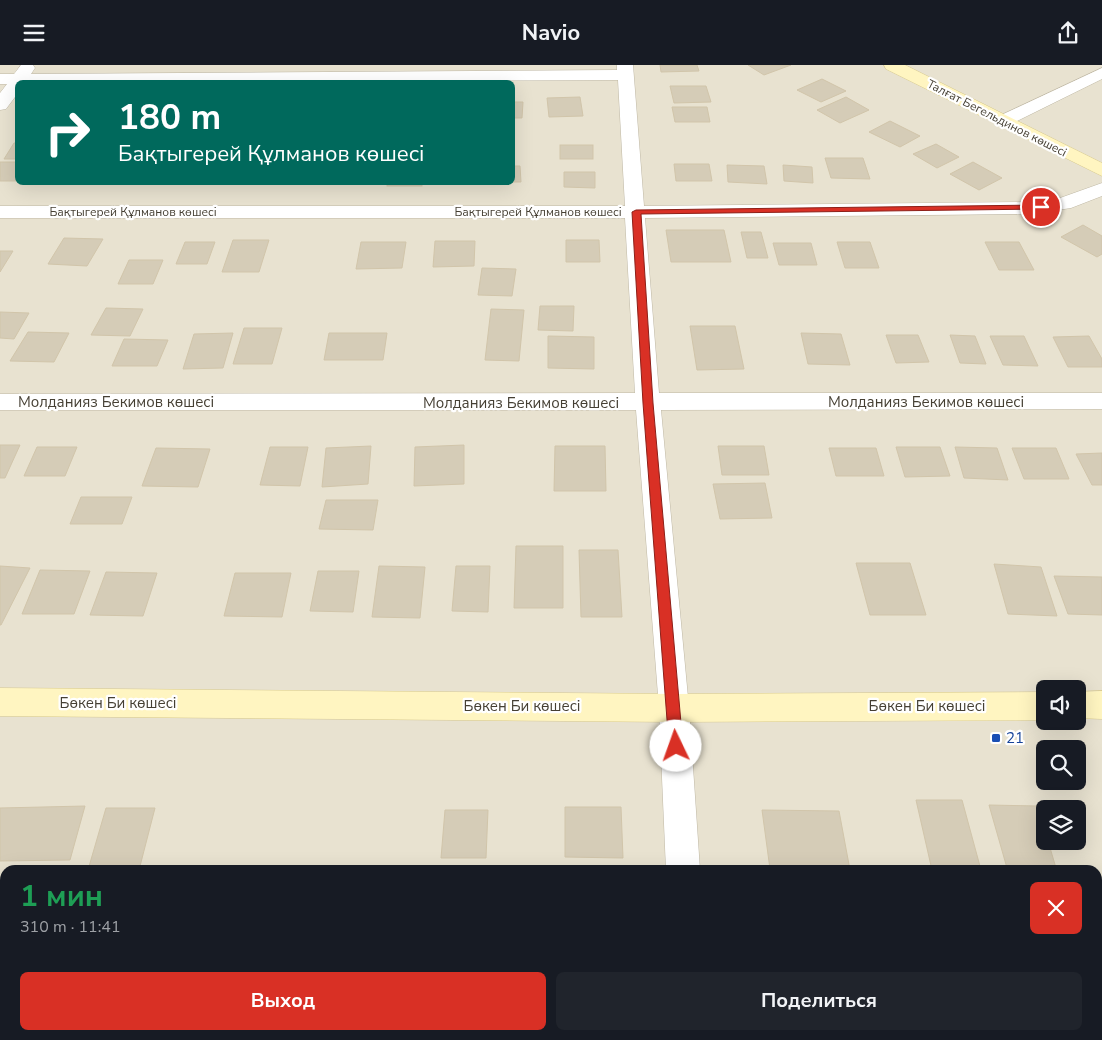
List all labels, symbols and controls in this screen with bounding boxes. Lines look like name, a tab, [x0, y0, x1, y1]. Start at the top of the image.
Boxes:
text: Navio	[522, 18, 580, 48]
icon: menu	[20, 19, 48, 47]
icon: share	[1054, 19, 1082, 47]
street label: Талғат Бегельдинов көшесі	[924, 76, 1070, 160]
text: 180 m	[118, 94, 221, 141]
icon: right	[35, 100, 100, 165]
text: Бақтыгерей Құлманов көшесі	[118, 139, 424, 169]
pin	[1020, 186, 1062, 228]
icon: arrive	[1027, 193, 1055, 221]
street label: Бақтыгерей Құлманов көшесі	[49, 204, 217, 220]
street label: Бақтыгерей Құлманов көшесі	[454, 204, 622, 220]
street label: Молданияз Бекимов көшесі	[18, 392, 214, 412]
street label: Молданияз Бекимов көшесі	[828, 392, 1024, 412]
street label: Молданияз Бекимов көшесі	[423, 393, 619, 413]
map controls	[1036, 680, 1086, 850]
button: sound	[1036, 680, 1086, 730]
street label: Бөкен Би көшесі	[60, 693, 176, 713]
street label: Бөкен Би көшесі	[464, 696, 580, 716]
street label: Бөкен Би көшесі	[869, 696, 985, 716]
position arrow	[649, 719, 701, 771]
place label: 21	[1006, 728, 1024, 748]
marker: 21	[990, 732, 1002, 744]
button: search	[1036, 740, 1086, 790]
button: layers	[1036, 800, 1086, 850]
text: 1 мин	[20, 876, 103, 917]
button: close	[1030, 882, 1082, 934]
text: 310 m · 11:41	[20, 916, 121, 938]
button: Выход	[20, 972, 546, 1030]
button: Поделиться	[556, 972, 1082, 1030]

